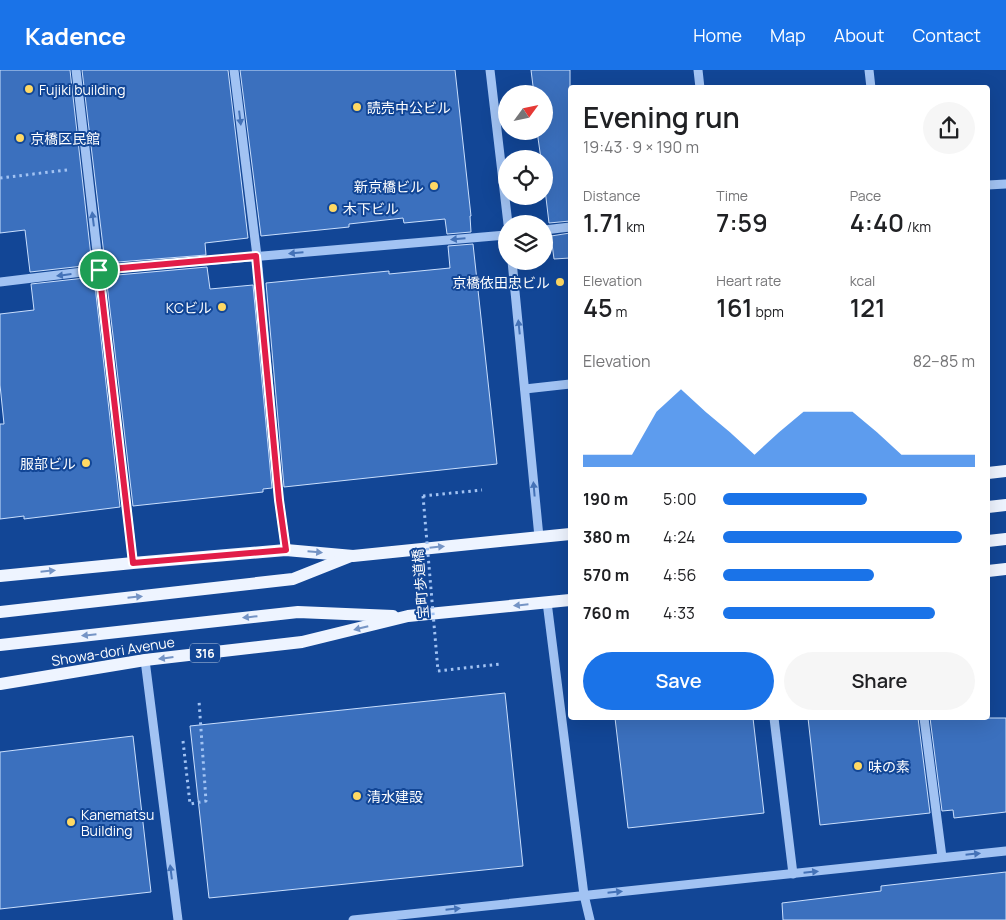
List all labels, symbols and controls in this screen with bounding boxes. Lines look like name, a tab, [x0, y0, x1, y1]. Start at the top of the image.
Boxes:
text: Kadence	[25, 19, 126, 52]
text: Home	[693, 23, 742, 47]
text: Map	[770, 23, 806, 47]
text: About	[834, 23, 884, 47]
text: Contact	[912, 23, 981, 47]
place label: Fujiki building	[39, 80, 125, 99]
marker: Fujiki building	[23, 83, 35, 95]
north arrow	[498, 85, 552, 140]
map controls	[498, 85, 553, 270]
place label: 読売中公ビル	[367, 98, 451, 117]
text: Evening run	[583, 98, 740, 136]
marker: 読売中公ビル	[351, 101, 363, 113]
button: share	[923, 102, 975, 154]
one-way arrow	[236, 111, 244, 127]
place label: 京橋区民館	[30, 129, 100, 148]
marker: 京橋区民館	[14, 132, 26, 144]
text: 19:43 · 9 × 190 m	[583, 136, 699, 158]
button: locate	[498, 150, 553, 205]
place label: 新京橋ビル	[354, 177, 424, 196]
marker: 新京橋ビル	[428, 180, 440, 192]
text: Distance	[583, 186, 640, 205]
text: Time	[716, 186, 748, 205]
text: Pace	[850, 186, 881, 205]
place label: 木下ビル	[343, 199, 399, 218]
marker: 木下ビル	[327, 202, 339, 214]
text: 1.71	[583, 205, 623, 240]
text: 7:59	[716, 205, 768, 240]
text: 4:40	[850, 205, 904, 240]
one-way arrow	[89, 210, 97, 226]
button: layers	[498, 215, 553, 270]
text: km	[623, 217, 645, 236]
text: /km	[904, 217, 931, 236]
one-way arrow	[449, 235, 465, 243]
pin	[78, 249, 120, 291]
one-way arrow	[288, 249, 304, 257]
icon: arrive	[85, 256, 113, 284]
one-way arrow	[56, 271, 72, 279]
text: Elevation	[583, 271, 642, 290]
text: Heart rate	[716, 271, 781, 290]
text: kcal	[850, 271, 875, 290]
place label: 京橋依田忠ビル	[452, 273, 550, 292]
marker: 京橋依田忠ビル	[554, 276, 566, 288]
text: 45	[583, 290, 613, 325]
text: 161	[716, 290, 753, 325]
text: 121	[850, 290, 885, 325]
place label: KCビル	[166, 298, 212, 317]
marker: KCビル	[216, 301, 228, 313]
text: m	[613, 302, 627, 321]
text: bpm	[753, 302, 784, 321]
one-way arrow	[514, 319, 522, 335]
text: Elevation	[583, 350, 651, 372]
text: 82–85 m	[913, 350, 975, 372]
place label: 服部ビル	[20, 454, 76, 473]
marker: 服部ビル	[80, 457, 92, 469]
one-way arrow	[530, 480, 538, 496]
text: 190 m	[583, 488, 628, 510]
text: 5:00	[663, 488, 697, 510]
text: 380 m	[583, 526, 630, 548]
text: 4:24	[663, 526, 695, 548]
one-way arrow	[429, 543, 445, 551]
street label: 宝町歩道橋	[407, 548, 433, 620]
one-way arrow	[307, 549, 323, 557]
text: 570 m	[583, 564, 629, 586]
text: 4:56	[663, 564, 696, 586]
one-way arrow	[41, 567, 57, 575]
one-way arrow	[128, 593, 144, 601]
one-way arrow	[513, 601, 529, 609]
text: 760 m	[583, 602, 630, 624]
text: 4:33	[663, 602, 695, 624]
one-way arrow	[242, 613, 258, 621]
one-way arrow	[353, 624, 368, 632]
one-way arrow	[80, 631, 96, 639]
street label: Showa-dori Avenue	[50, 632, 176, 670]
road number: 316	[190, 644, 220, 662]
button: Save	[583, 652, 774, 710]
button: Share	[784, 652, 975, 710]
one-way arrow	[157, 654, 173, 662]
place label: 味の素	[868, 757, 910, 776]
marker: 味の素	[852, 760, 864, 772]
place label: 清水建設	[367, 787, 423, 806]
marker: 清水建設	[351, 790, 363, 802]
place label: Kanematsu Building	[81, 805, 154, 840]
marker: Kanematsu Building	[65, 816, 77, 828]
one-way arrow	[965, 850, 981, 858]
one-way arrow	[167, 863, 175, 879]
one-way arrow	[804, 867, 820, 875]
one-way arrow	[607, 888, 623, 896]
one-way arrow	[446, 905, 462, 913]

